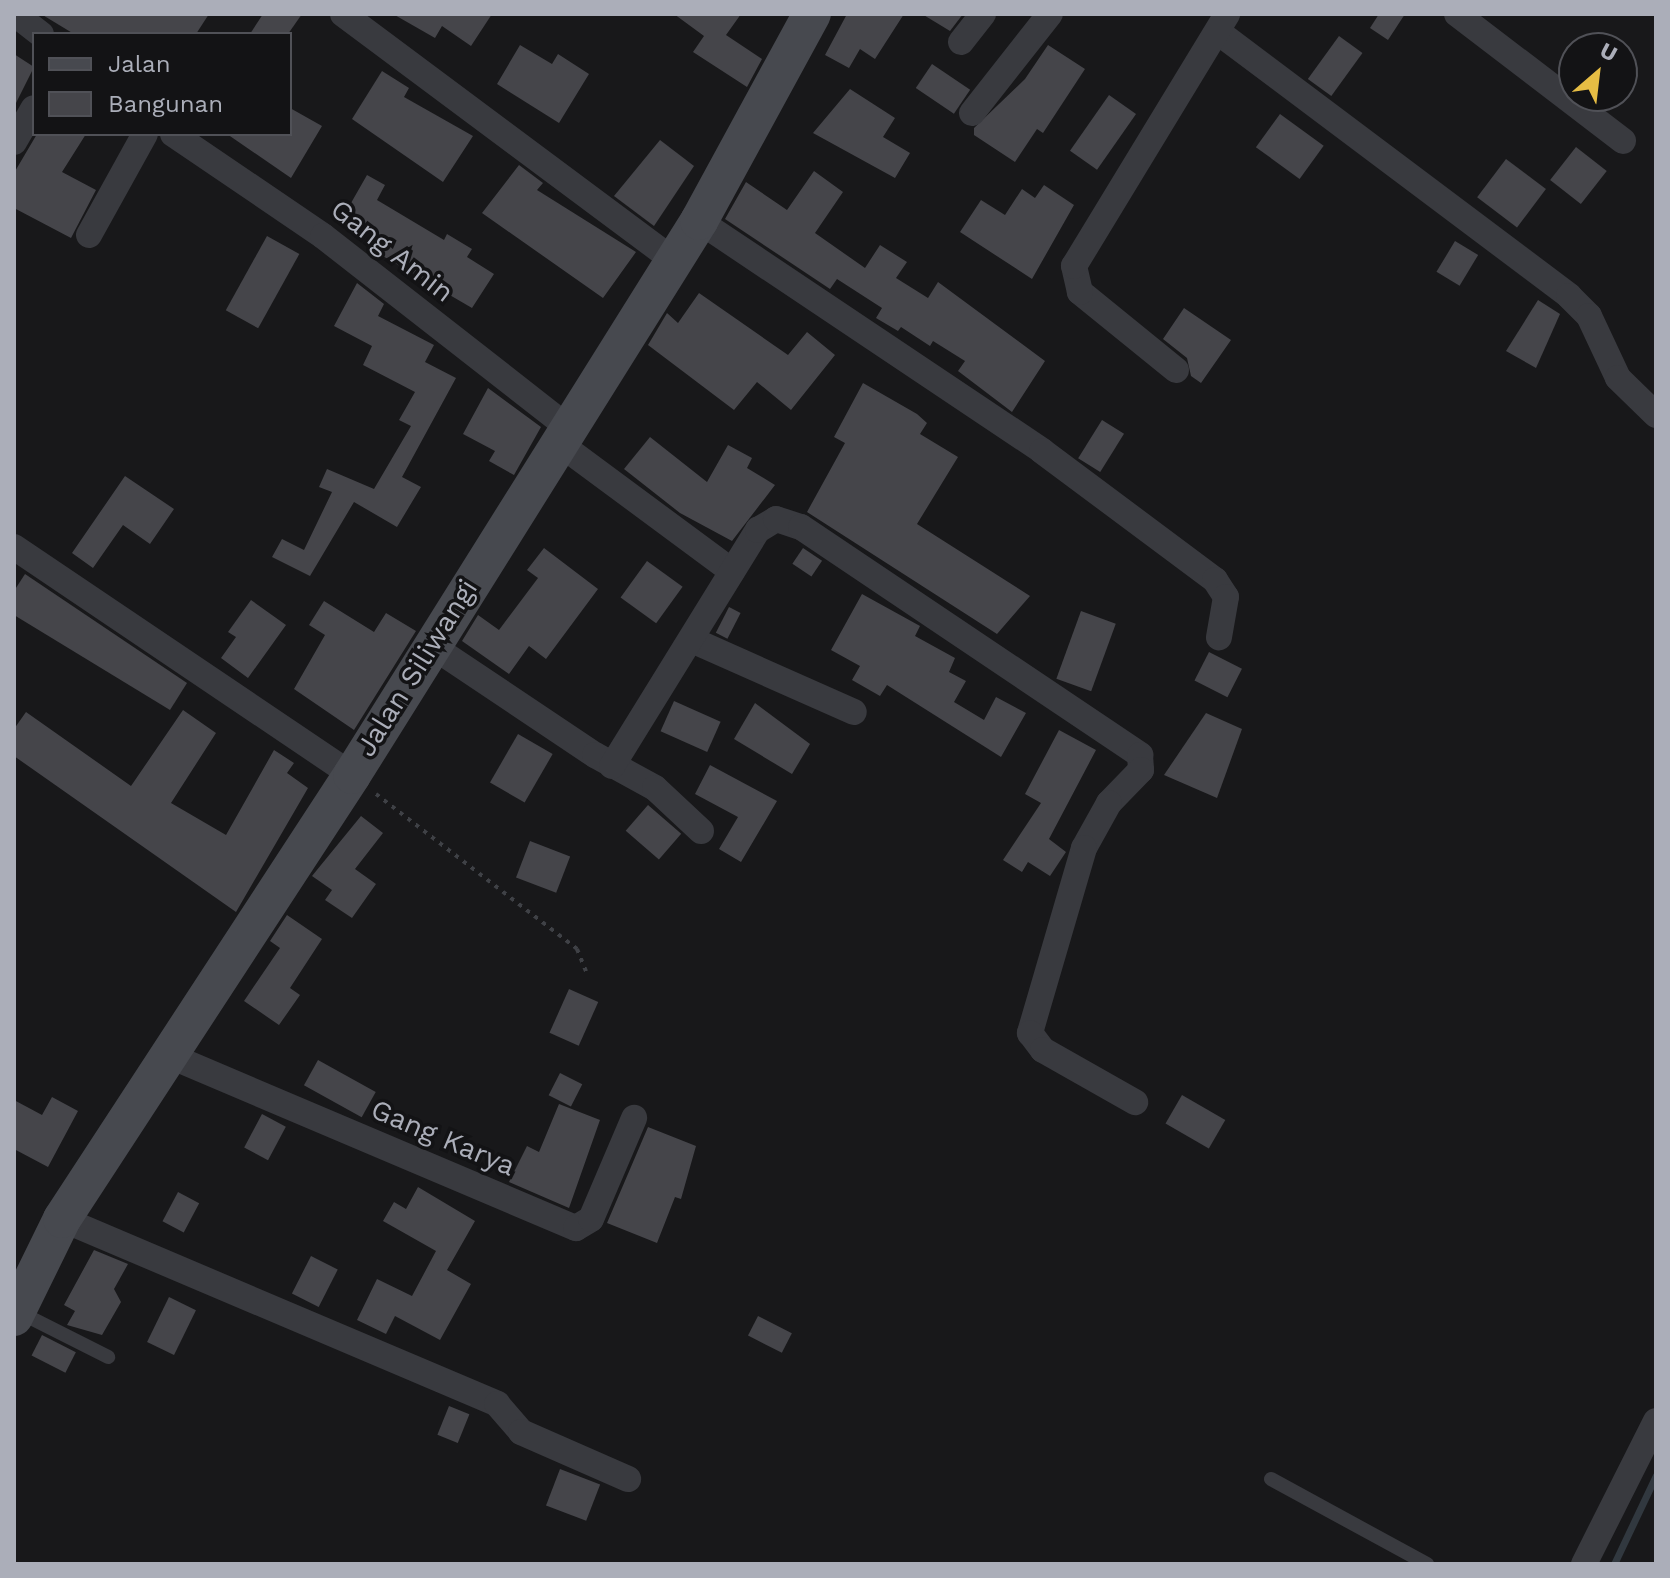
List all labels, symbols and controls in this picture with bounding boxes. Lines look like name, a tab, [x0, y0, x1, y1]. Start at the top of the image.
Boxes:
legend	[32, 32, 292, 136]
north arrow	[1558, 32, 1638, 112]
text: U	[1596, 37, 1621, 67]
text: Jalan	[108, 50, 171, 78]
text: Bangunan	[108, 90, 223, 118]
street label: Gang Amin	[323, 192, 461, 310]
street label: Jalan Siliwangi	[349, 573, 485, 763]
street label: Gang Karya	[366, 1093, 520, 1183]

